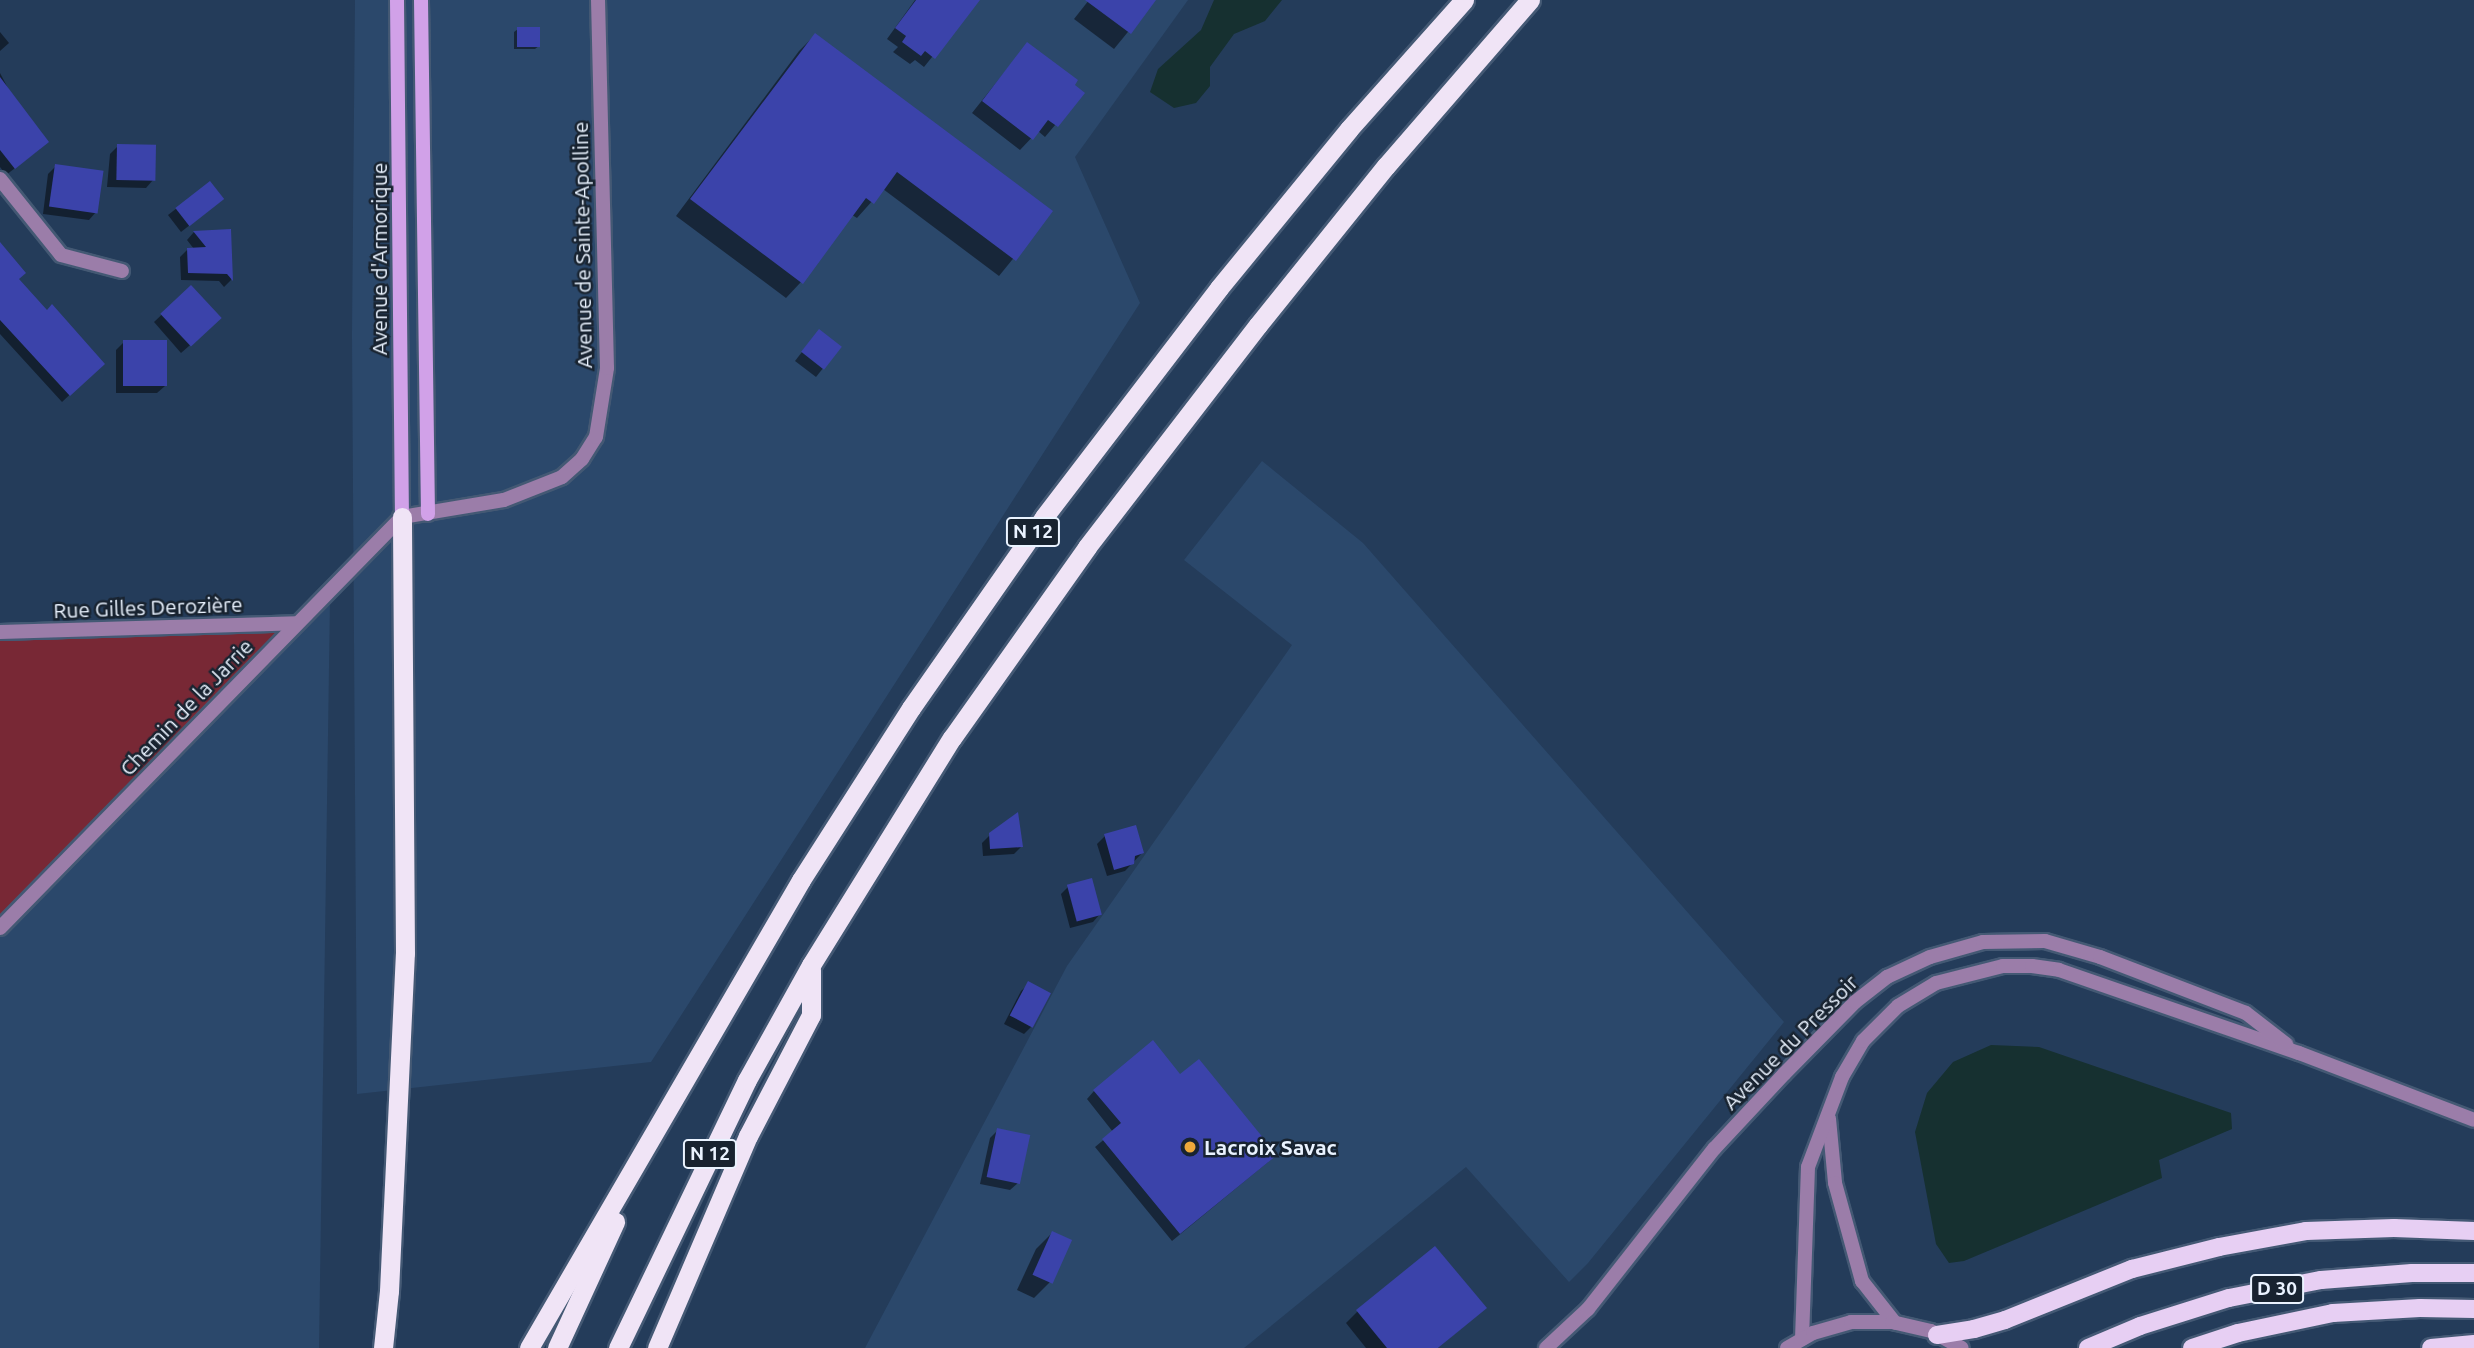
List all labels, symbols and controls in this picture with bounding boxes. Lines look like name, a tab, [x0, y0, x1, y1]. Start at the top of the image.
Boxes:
street label: Avenue de Sainte-Apolline	[567, 121, 597, 369]
street label: Avenue d'Armorique	[366, 163, 392, 355]
road number: N 12	[1005, 516, 1061, 548]
street label: Rue Gilles Derozière	[53, 591, 243, 623]
street label: Chemin de la Jarrie	[114, 633, 258, 781]
street label: Avenue du Pressoir	[1717, 969, 1863, 1115]
place label: Lacroix Savac	[1204, 1134, 1337, 1160]
road number: N 12	[682, 1138, 738, 1170]
marker: Lacroix Savac	[1182, 1139, 1198, 1155]
road number: D 30	[2249, 1274, 2305, 1304]

